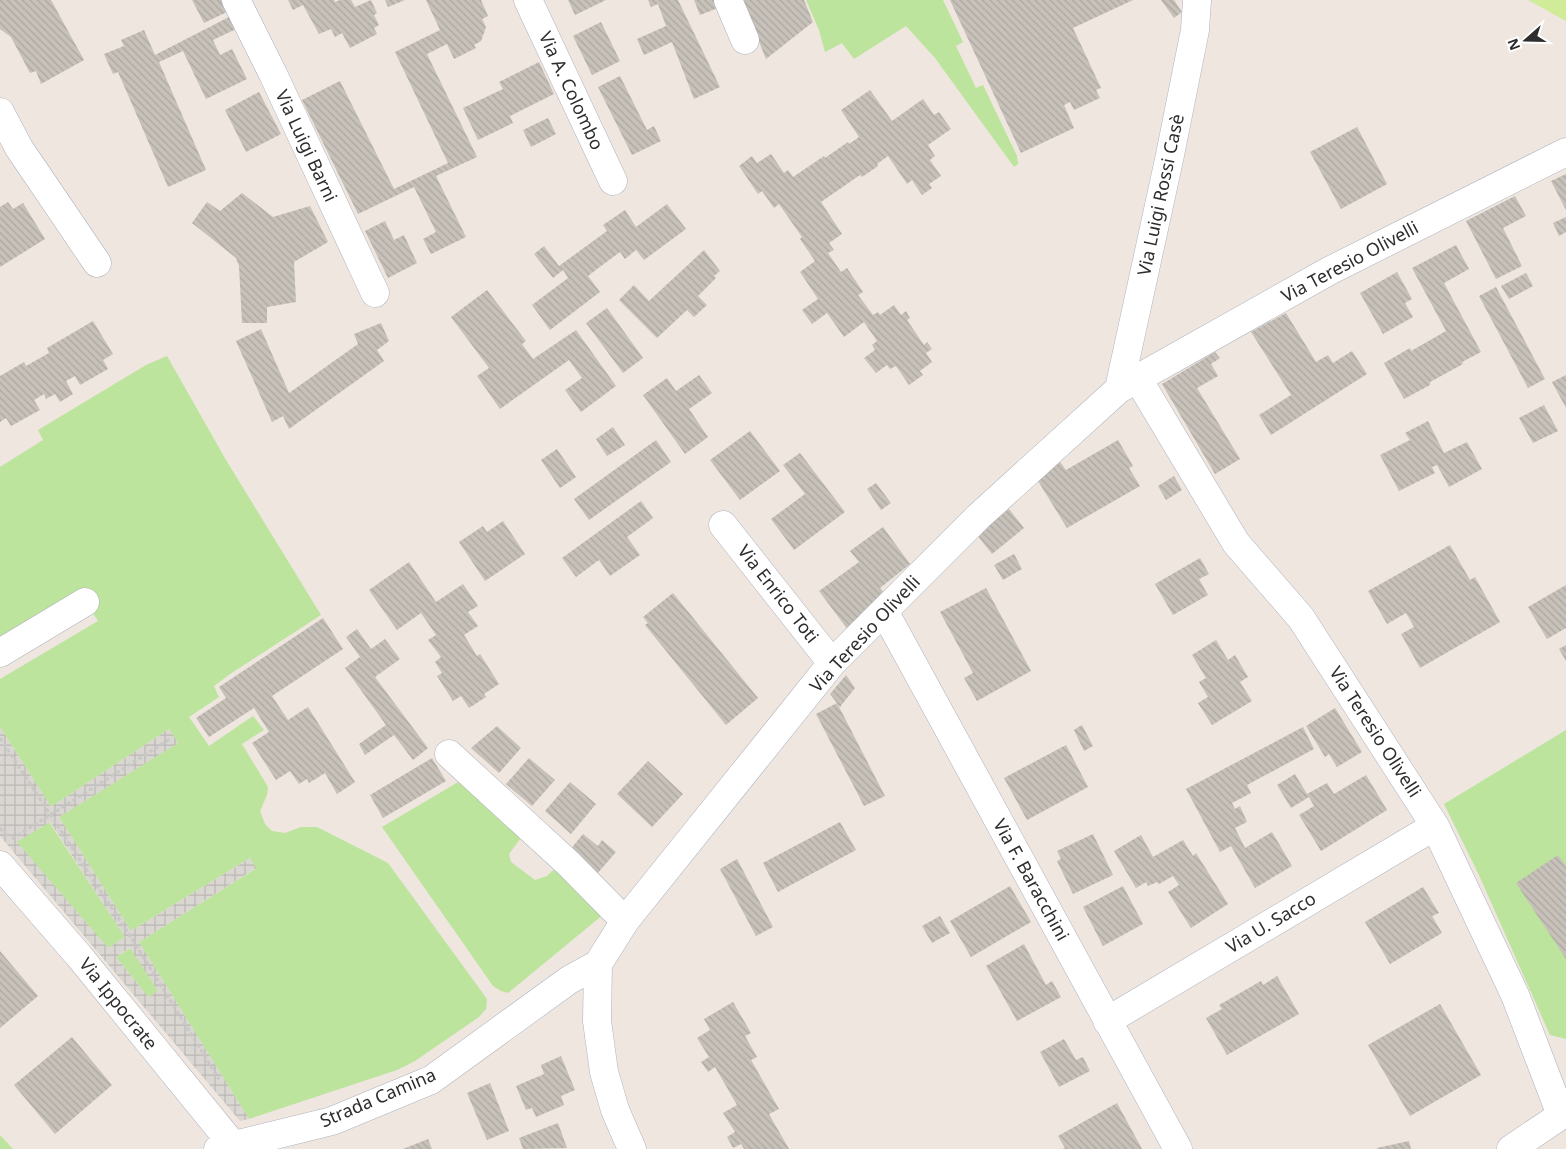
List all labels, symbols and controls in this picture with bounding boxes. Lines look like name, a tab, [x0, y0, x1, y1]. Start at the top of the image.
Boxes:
north arrow	[1501, 15, 1551, 65]
street label: Via A. Colombo	[534, 28, 610, 154]
text: N	[1502, 36, 1524, 53]
street label: Via Luigi Barni	[270, 86, 343, 205]
street label: Via Luigi Rossi Casè	[1131, 112, 1189, 278]
street label: Via Teresio Olivelli	[1277, 215, 1422, 307]
street label: Via Enrico Toti	[733, 539, 825, 647]
street label: Via Teresio Olivelli	[804, 570, 925, 697]
street label: Via Teresio Olivelli	[1324, 661, 1427, 802]
street label: Via F. Baracchini	[988, 814, 1075, 945]
street label: Via U. Sacco	[1221, 886, 1320, 958]
street label: Via Ippocrate	[74, 952, 163, 1054]
street label: Strada Camina	[316, 1062, 439, 1132]

